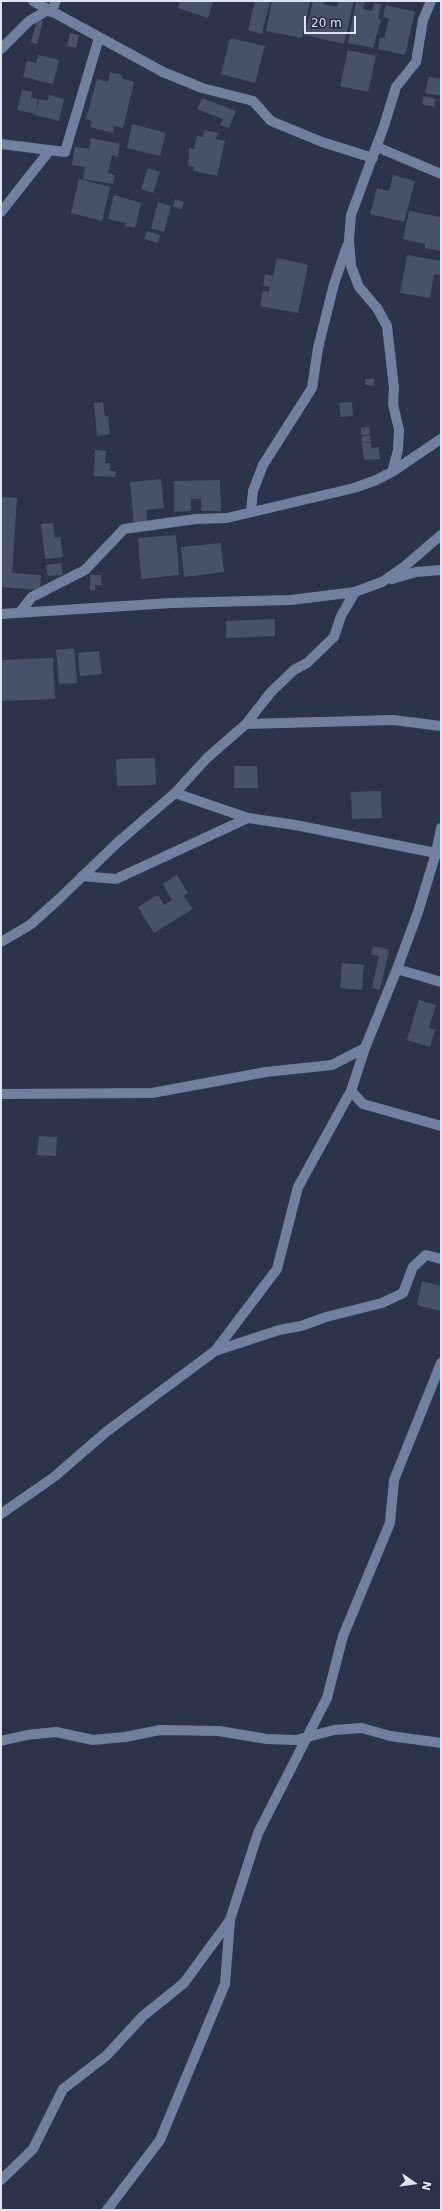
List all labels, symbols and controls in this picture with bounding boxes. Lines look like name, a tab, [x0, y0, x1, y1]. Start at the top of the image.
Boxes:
scale bar	[306, 8, 358, 34]
text: 20 m	[311, 16, 342, 30]
north arrow	[394, 2163, 434, 2203]
text: N	[419, 2180, 434, 2192]

